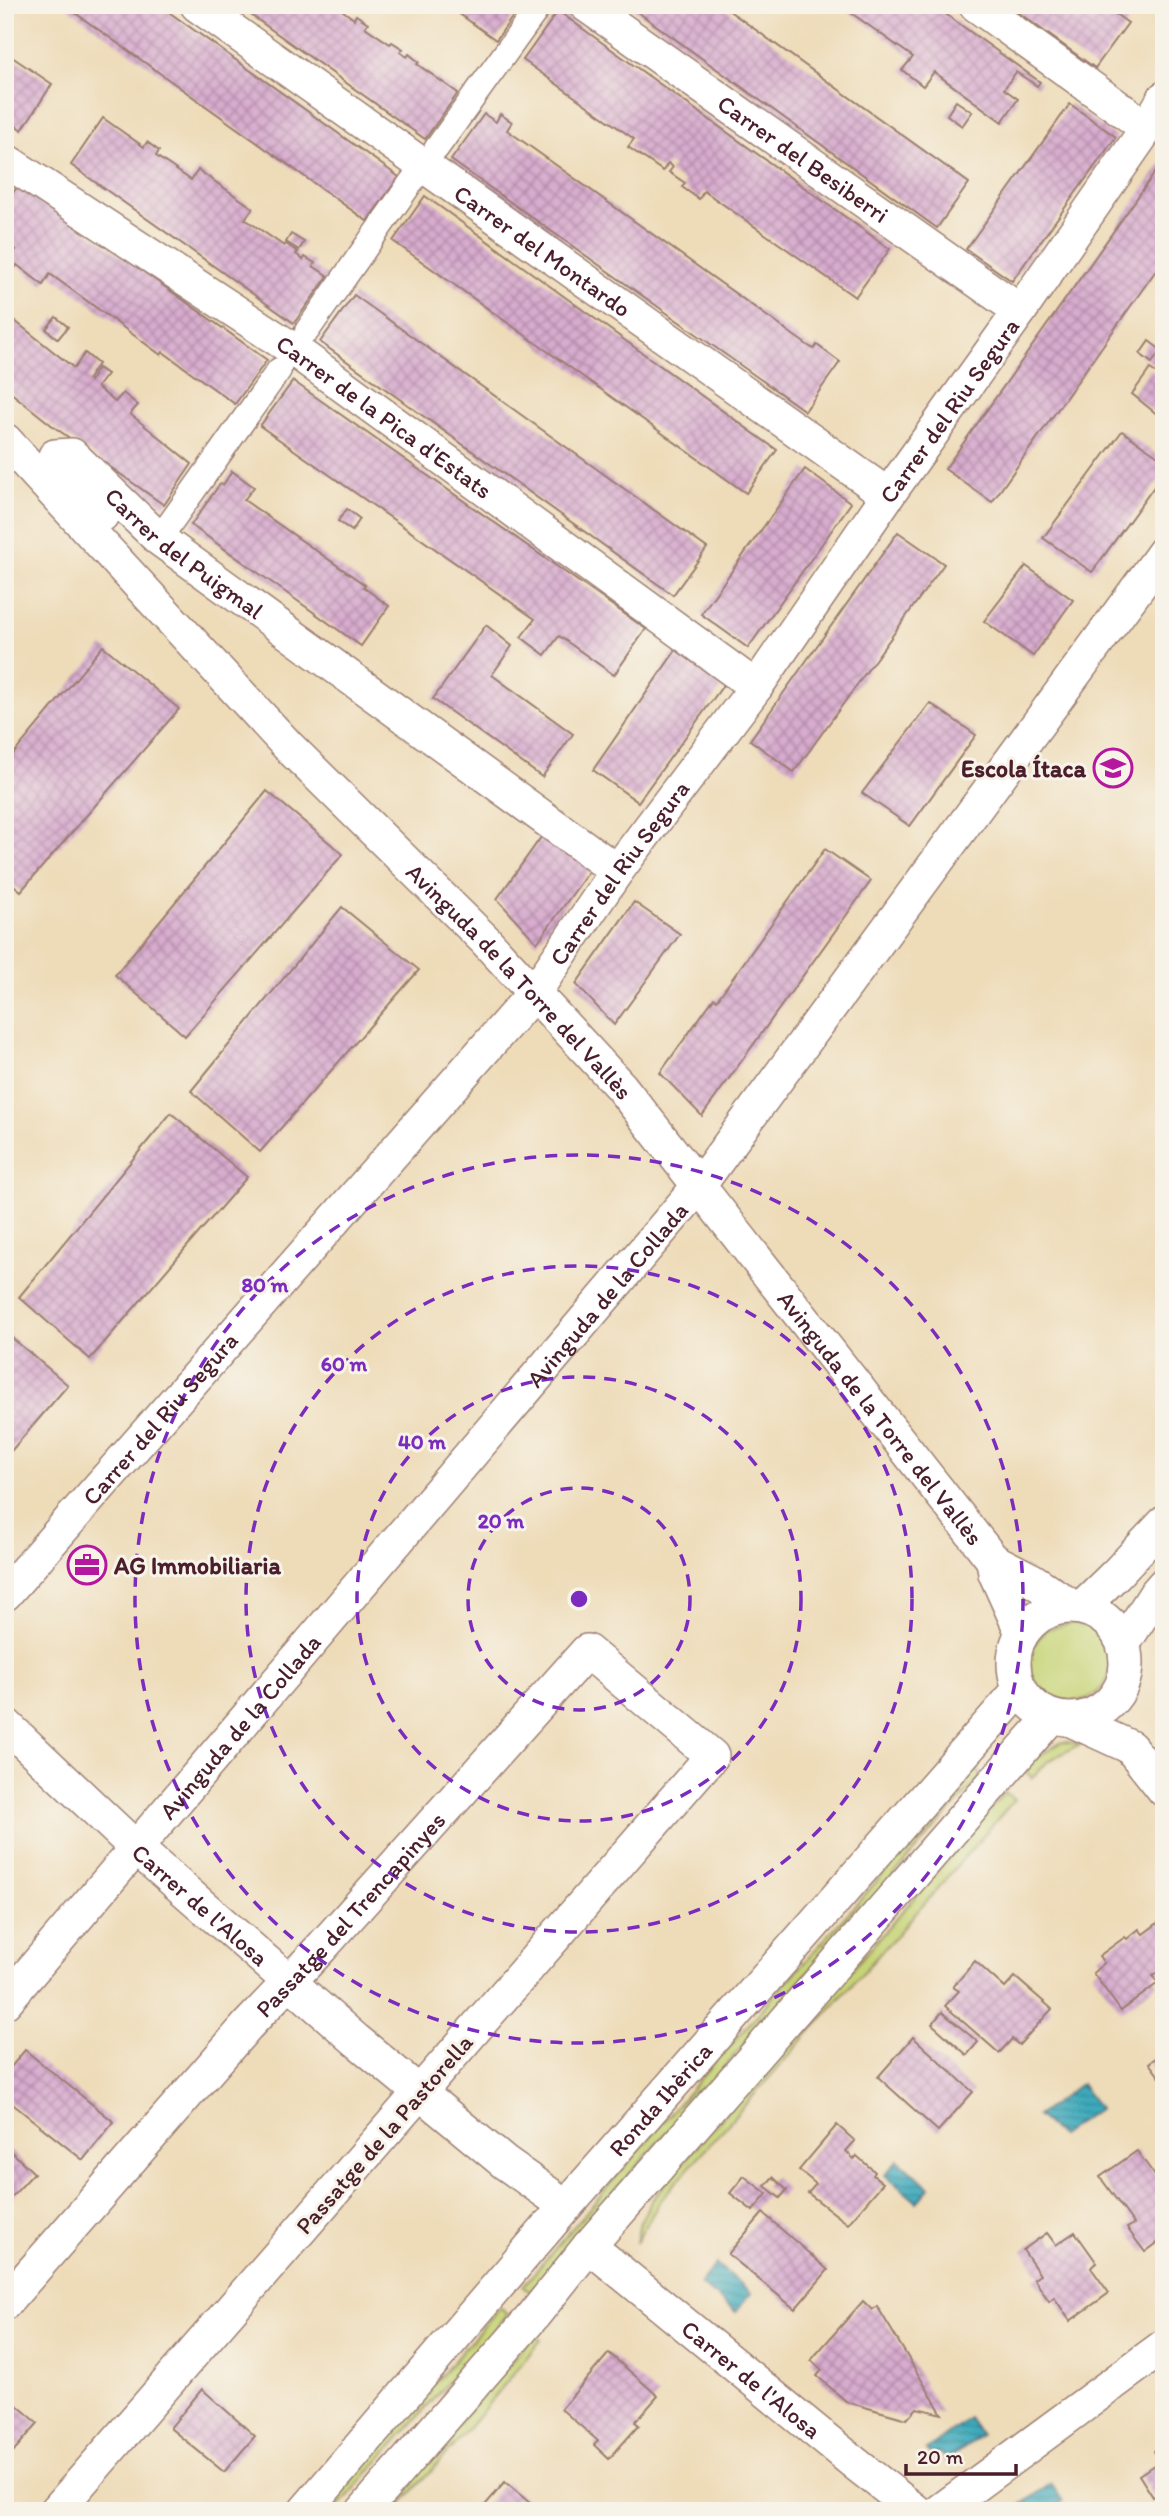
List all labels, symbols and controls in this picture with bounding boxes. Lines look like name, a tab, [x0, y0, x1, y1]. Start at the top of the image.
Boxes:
street label: Carrer del Besiberri	[712, 88, 895, 229]
street label: Carrer del Montardo	[449, 178, 637, 323]
street label: Carrer del Riu Segura	[873, 312, 1025, 508]
street label: Carrer de la Pica d'Estats	[271, 328, 498, 504]
street label: Carrer del Puigmal	[99, 481, 270, 625]
school or university icon: Escola Ítaca	[1092, 747, 1134, 789]
place label: Escola Ítaca	[961, 754, 1086, 783]
street label: Carrer del Riu Segura	[543, 774, 695, 971]
street label: Avinguda de la Torre del Vallès	[401, 857, 639, 1105]
street label: Avinguda de la Collada	[520, 1196, 694, 1393]
text: 80 m	[242, 1272, 289, 1297]
street label: Avinguda de la Torre del Vallès	[772, 1285, 990, 1550]
street label: Carrer del Riu Segura	[76, 1326, 244, 1511]
text: 60 m	[321, 1351, 368, 1376]
text: 40 m	[398, 1429, 446, 1454]
text: 20 m	[478, 1508, 525, 1533]
office icon: AG Immobiliaria	[66, 1544, 108, 1586]
place label: AG Immobiliaria	[113, 1551, 281, 1580]
centre of rings	[567, 1587, 591, 1611]
street label: Avinguda de la Collada	[153, 1628, 326, 1825]
street label: Passatge del Trencapinyes	[249, 1805, 451, 2023]
street label: Carrer de l'Alosa	[126, 1837, 275, 1972]
street label: Passatge de la Pastorella	[289, 2028, 479, 2240]
street label: Ronda Ibèrica	[602, 2035, 718, 2162]
street label: Carrer de l'Alosa	[676, 2313, 827, 2444]
scale bar	[906, 2432, 1017, 2476]
text: 20 m	[917, 2444, 964, 2469]

